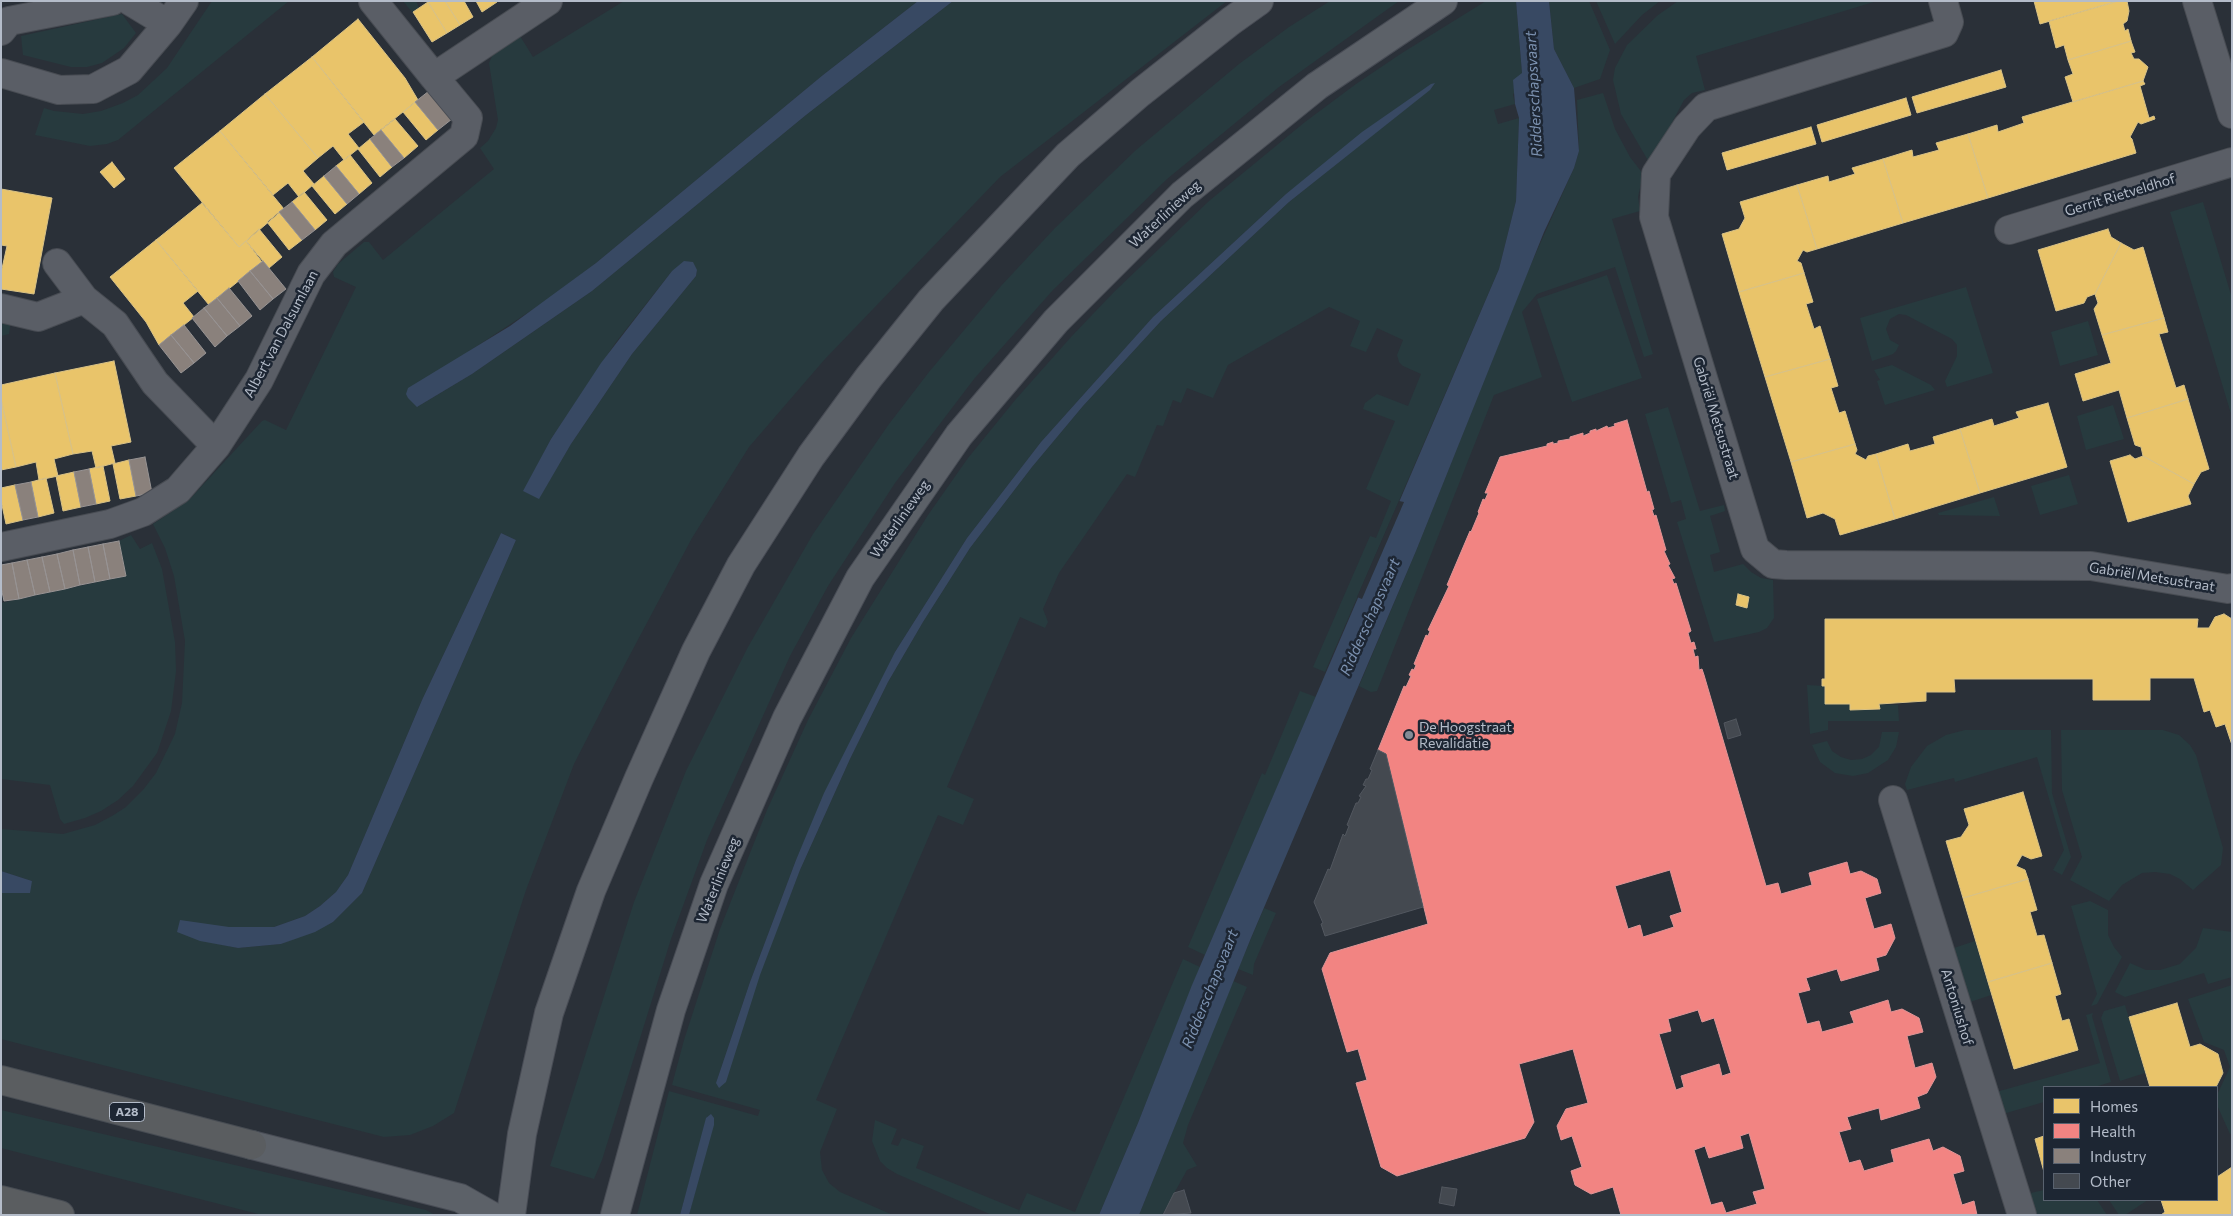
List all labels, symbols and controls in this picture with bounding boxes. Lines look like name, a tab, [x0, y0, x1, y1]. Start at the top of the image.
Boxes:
water label: Ridderschapsvaart	[1522, 31, 1546, 157]
street label: Gerrit Rietveldhof	[2063, 170, 2177, 220]
street label: Waterlinieweg	[1126, 177, 1204, 251]
street label: Albert van Dalsumlaan	[240, 267, 322, 401]
street label: Gabriël Metsustraat	[1689, 355, 1743, 481]
street label: Waterlinieweg	[867, 477, 933, 561]
water label: Ridderschapsvaart	[1336, 556, 1404, 678]
street label: Gabriël Metsustraat	[2088, 559, 2216, 595]
place label: De Hoogstraat Revalidatie	[1419, 719, 1512, 752]
marker: De Hoogstraat Revalidatie	[1403, 729, 1415, 741]
street label: Waterlinieweg	[693, 834, 743, 926]
water label: Ridderschapsvaart	[1178, 927, 1242, 1051]
street label: Antoniushof	[1937, 967, 1977, 1047]
legend	[2043, 1086, 2218, 1201]
text: Homes	[2090, 1097, 2138, 1115]
road number: A28	[110, 1102, 144, 1122]
text: Health	[2090, 1122, 2136, 1140]
text: Industry	[2090, 1147, 2147, 1165]
text: Other	[2090, 1172, 2131, 1190]

